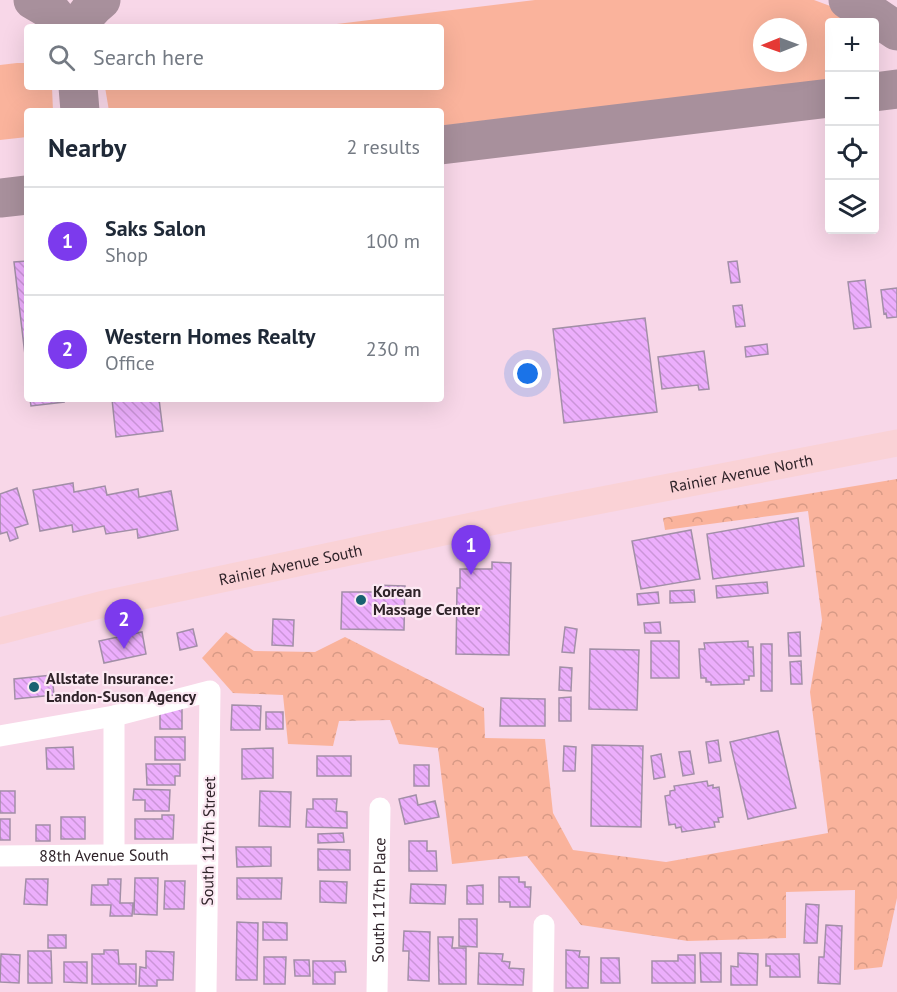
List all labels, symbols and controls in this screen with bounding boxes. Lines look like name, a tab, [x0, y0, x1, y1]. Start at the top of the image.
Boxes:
north arrow	[753, 18, 807, 72]
map controls	[825, 18, 879, 234]
button: +	[825, 18, 879, 72]
search box	[24, 24, 444, 90]
icon: search	[45, 41, 78, 74]
text: Search here	[93, 43, 204, 71]
button: −	[825, 72, 879, 126]
button: locate	[825, 126, 879, 180]
text: Nearby	[48, 131, 126, 164]
text: 2 results	[347, 134, 420, 160]
button: layers	[825, 180, 879, 234]
text: Saks Salon	[105, 214, 206, 242]
text: 1	[62, 228, 73, 254]
text: 100 m	[366, 228, 420, 254]
text: Shop	[105, 242, 148, 268]
text: Western Homes Realty	[105, 322, 316, 350]
text: 2	[62, 336, 73, 362]
text: 230 m	[366, 336, 420, 362]
text: Office	[105, 350, 155, 376]
your location	[513, 359, 542, 388]
street label: Rainier Avenue North	[668, 449, 815, 497]
pin: 1	[452, 526, 490, 575]
street label: Rainier Avenue South	[217, 540, 364, 589]
place label: Korean Massage Center	[373, 581, 481, 619]
marker: Korean Massage Center	[354, 593, 368, 607]
pin: 2	[104, 600, 144, 649]
place label: Allstate Insurance: Landon-Suson Agency	[46, 668, 197, 706]
marker: Allstate Insurance: Landon-Suson Agency	[27, 680, 41, 694]
street label: South 117th Street	[197, 776, 219, 906]
street label: South 117th Place	[367, 837, 390, 963]
street label: 88th Avenue South	[39, 844, 169, 866]

